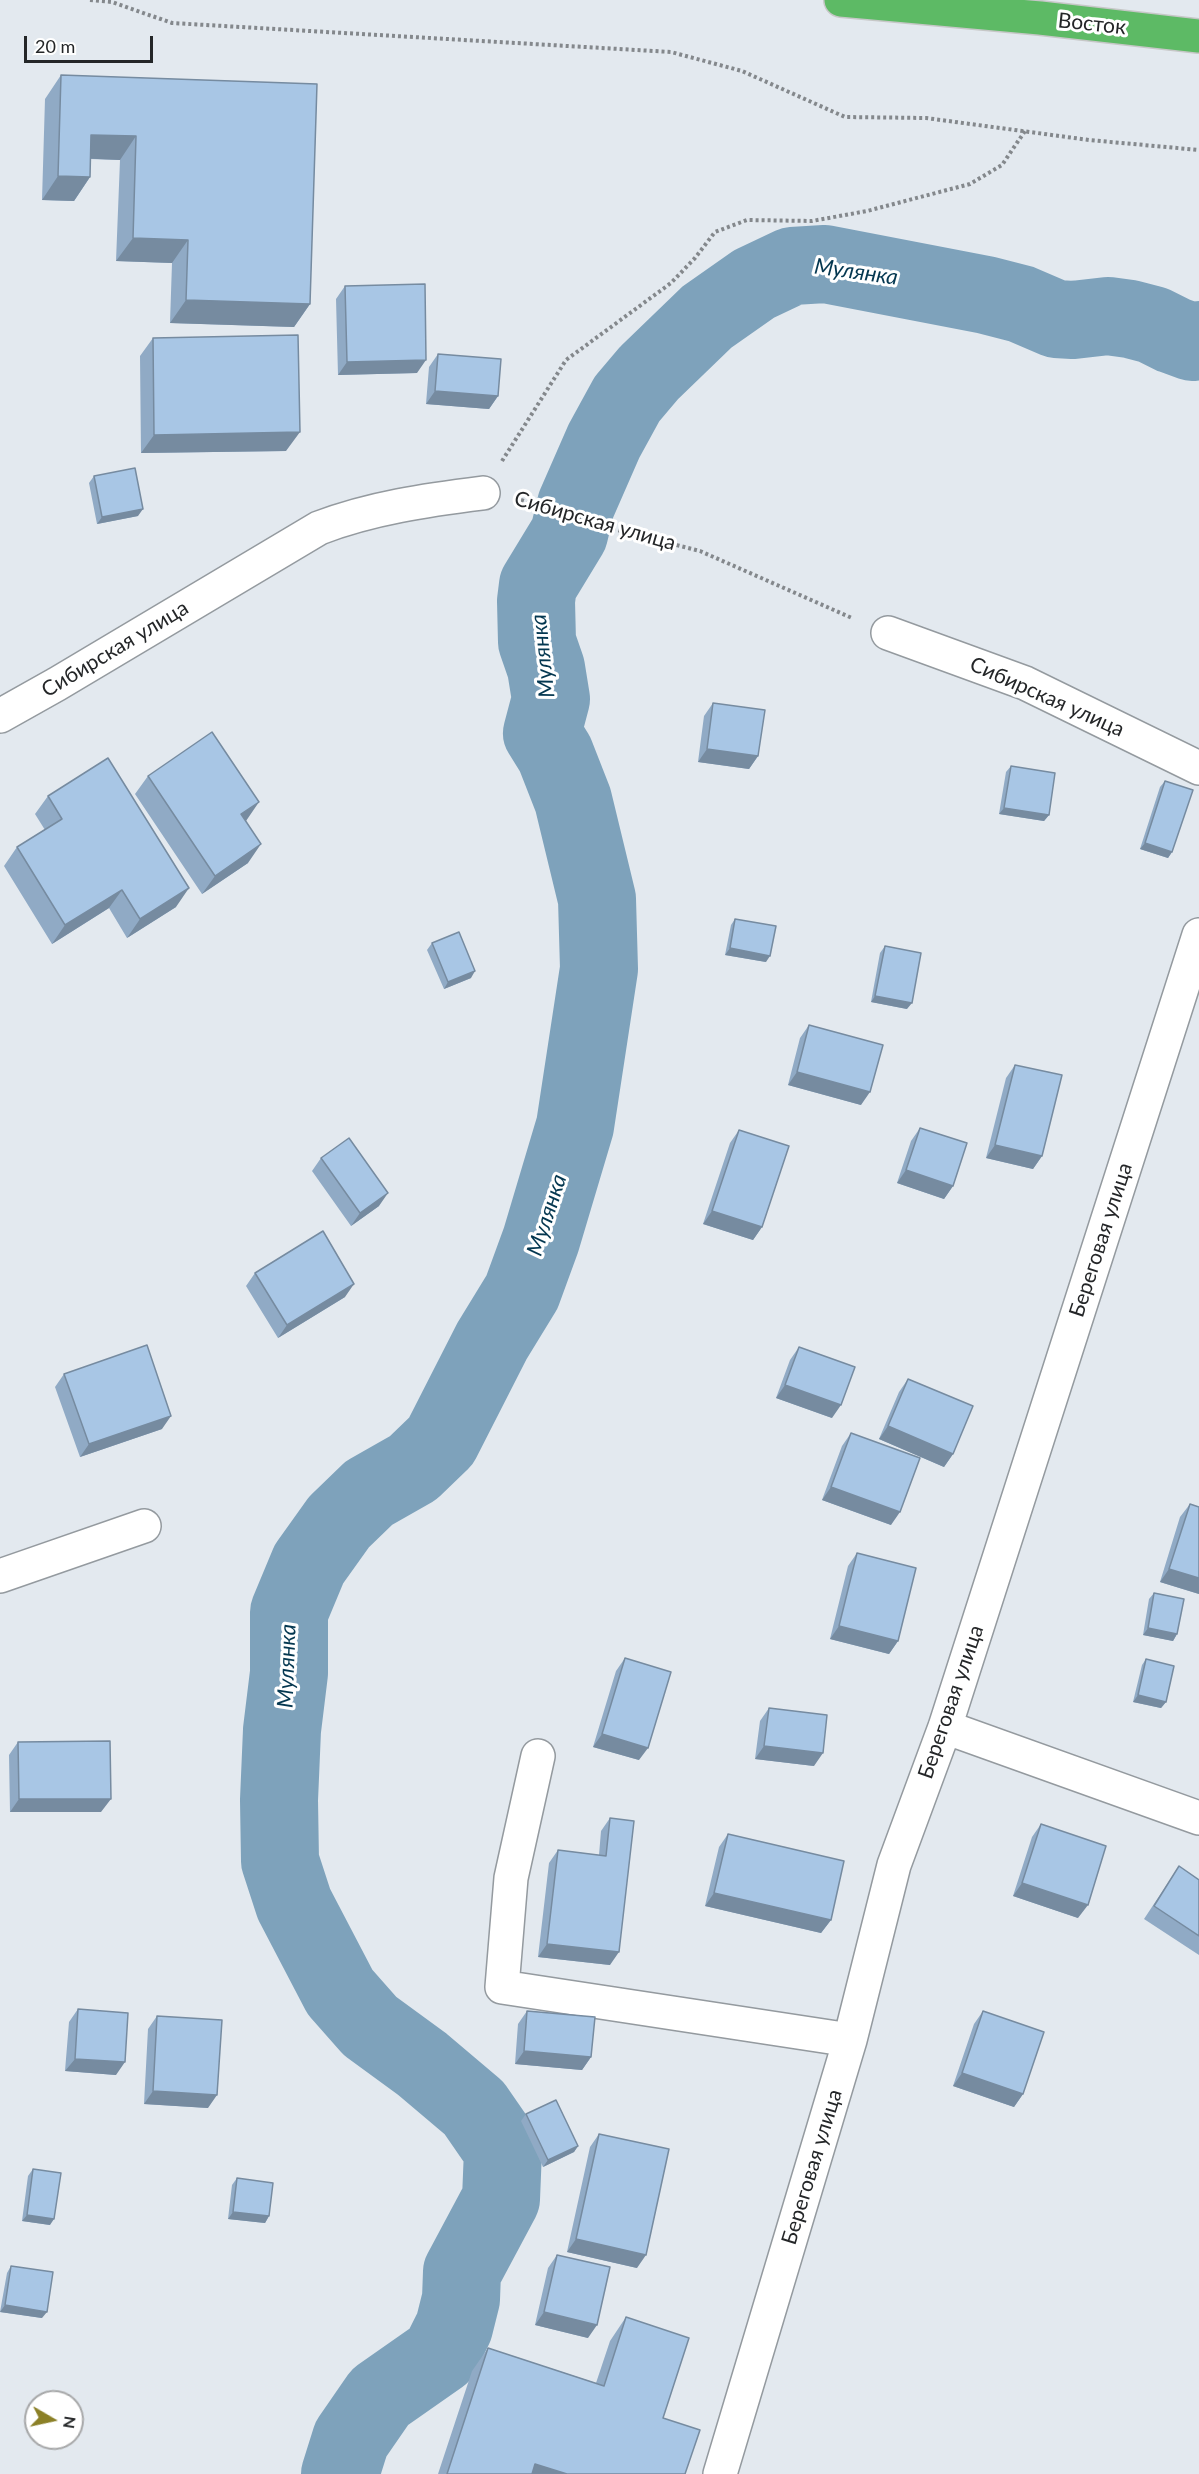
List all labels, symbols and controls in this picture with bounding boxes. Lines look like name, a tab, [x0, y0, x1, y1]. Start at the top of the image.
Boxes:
street label: Восток	[1057, 8, 1127, 40]
scale bar	[27, 24, 156, 62]
text: 20 m	[35, 35, 75, 57]
water label: Мулянка	[813, 253, 899, 291]
street label: Сибирская улица	[511, 486, 679, 556]
street label: Сибирская улица	[37, 595, 193, 703]
water label: Мулянка	[525, 613, 561, 699]
street label: Сибирская улица	[966, 652, 1128, 742]
street label: Береговая улица	[1064, 1160, 1138, 1320]
water label: Мулянка	[521, 1171, 573, 1259]
street label: Береговая улица	[913, 1622, 989, 1782]
water label: Мулянка	[272, 1624, 302, 1708]
street label: Береговая улица	[776, 2086, 848, 2248]
north arrow	[24, 2390, 84, 2450]
text: N	[60, 2415, 81, 2430]

